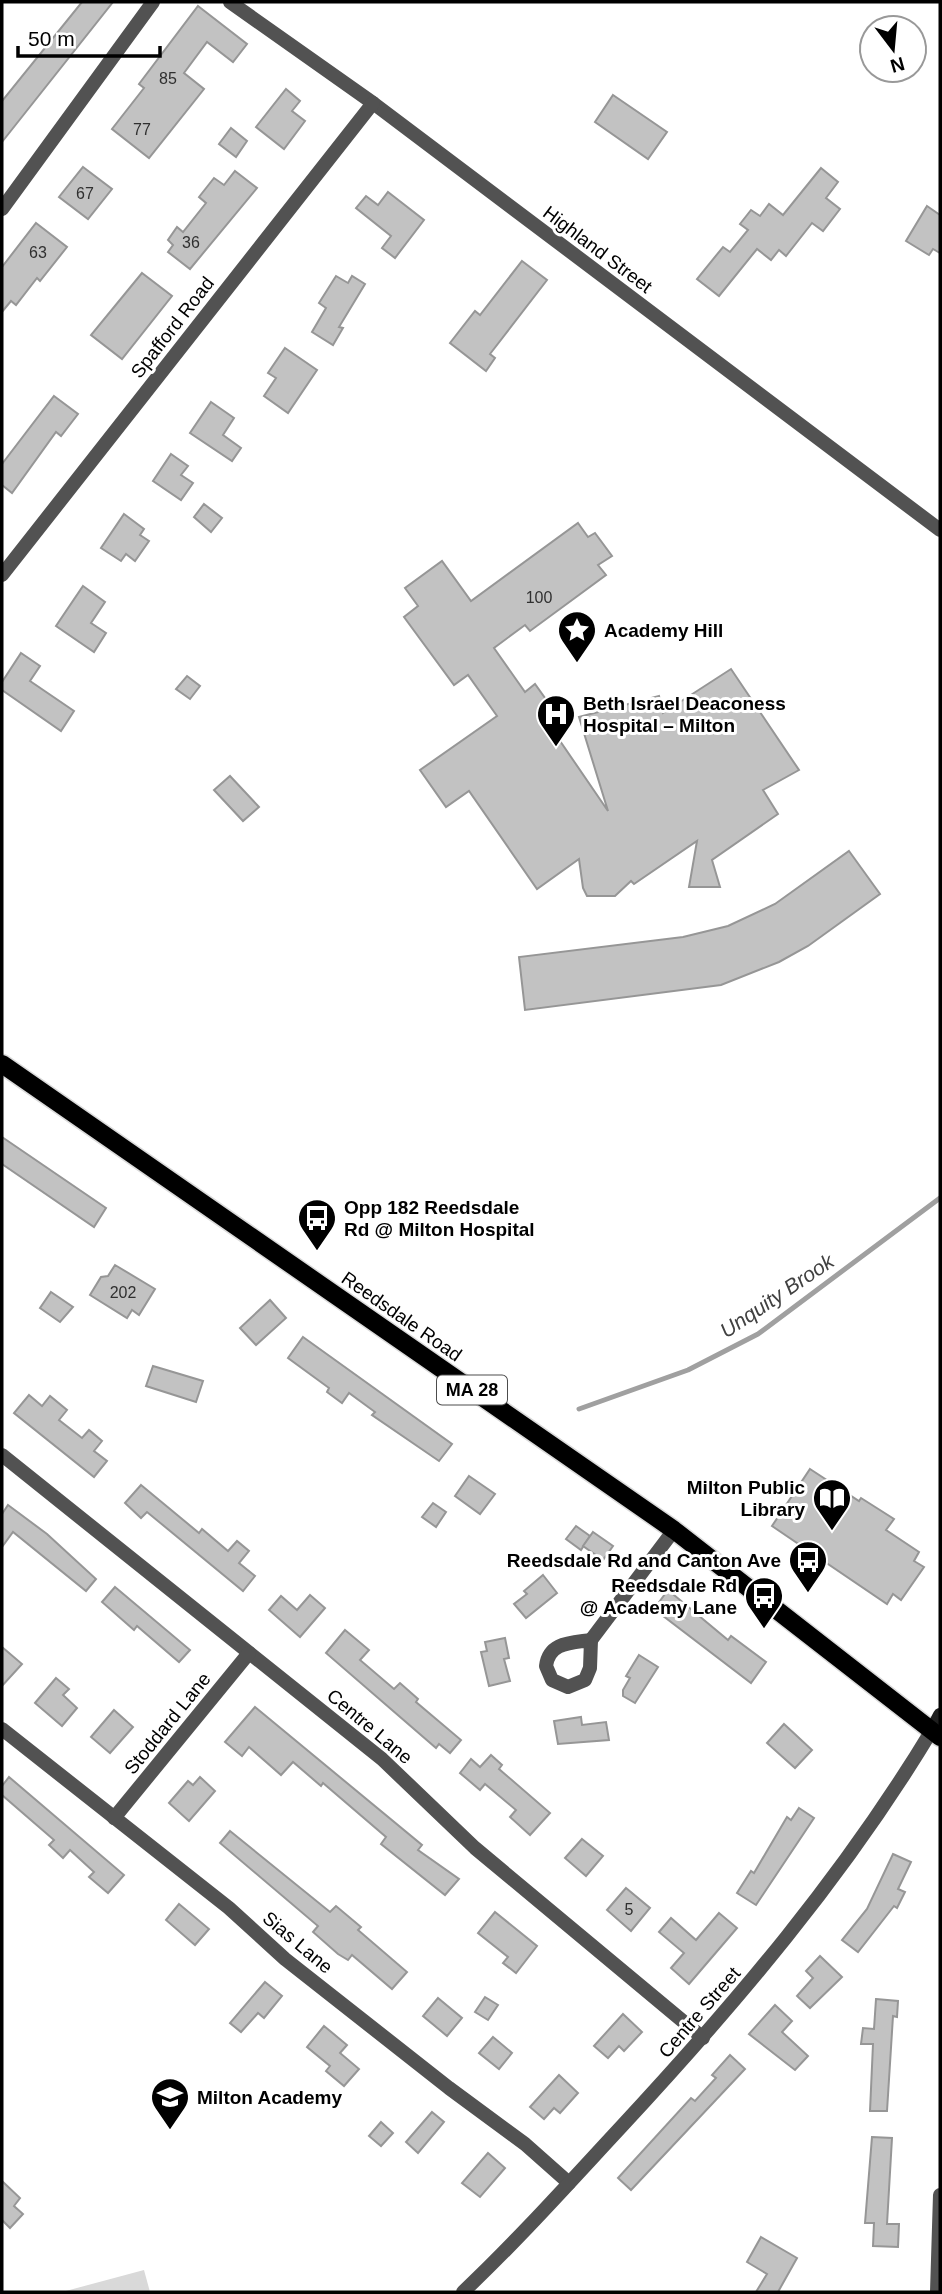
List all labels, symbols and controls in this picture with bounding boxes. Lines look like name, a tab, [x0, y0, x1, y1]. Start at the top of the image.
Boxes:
scale bar	[18, 14, 159, 58]
north arrow	[858, 14, 928, 84]
text: 50 m	[28, 27, 75, 50]
text: N	[888, 53, 907, 77]
house number: 85	[159, 70, 177, 87]
house number: 77	[133, 121, 151, 138]
house number: 67	[76, 185, 94, 202]
street label: Highland Street	[539, 202, 657, 298]
house number: 36	[182, 234, 200, 251]
house number: 63	[29, 244, 47, 261]
street label: Spafford Road	[127, 273, 218, 382]
house number: 100	[526, 589, 552, 606]
place icon: Academy Hill	[556, 609, 598, 664]
place label: Academy Hill	[604, 620, 723, 641]
hospital icon: Beth Israel Deaconess Hospital – Milton	[535, 693, 577, 748]
place label: Beth Israel Deaconess Hospital – Milton	[583, 693, 786, 736]
bus stop icon: Opp 182 Reedsdale Rd @ Milton Hospital	[296, 1197, 338, 1252]
place label: Opp 182 Reedsdale Rd @ Milton Hospital	[344, 1197, 535, 1240]
water label: Unquity Brook	[716, 1248, 839, 1342]
street label: Reedsdale Road	[338, 1267, 466, 1366]
house number: 202	[110, 1284, 136, 1301]
road number: MA 28	[437, 1376, 507, 1405]
place label: Milton Public Library	[687, 1477, 805, 1520]
library icon: Milton Public Library	[811, 1477, 853, 1532]
bus stop icon: Reedsdale Rd and Canton Ave	[787, 1539, 829, 1594]
place label: Reedsdale Rd and Canton Ave	[507, 1550, 781, 1571]
place label: Reedsdale Rd @ Academy Lane	[580, 1575, 737, 1618]
bus stop icon: Reedsdale Rd @ Academy Lane	[743, 1575, 785, 1630]
street label: Stoddard Lane	[120, 1668, 215, 1778]
street label: Centre Lane	[323, 1685, 416, 1768]
house number: 5	[625, 1901, 634, 1918]
street label: Sias Lane	[259, 1907, 337, 1978]
street label: Centre Street	[654, 1962, 745, 2062]
school or university icon: Milton Academy	[149, 2076, 191, 2131]
place label: Milton Academy	[197, 2087, 342, 2108]

